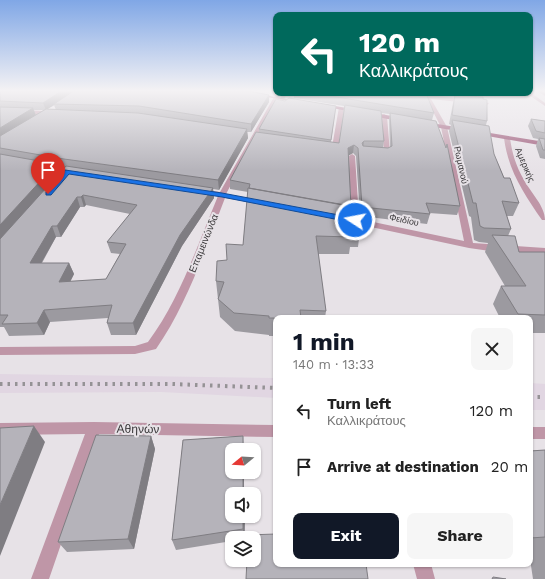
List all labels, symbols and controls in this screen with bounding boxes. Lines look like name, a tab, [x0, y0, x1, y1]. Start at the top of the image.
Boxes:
text: 120 m	[359, 26, 440, 59]
icon: left	[293, 28, 345, 80]
text: Καλλικράτους	[359, 60, 468, 81]
street label: Ρωμανού	[452, 145, 470, 185]
street label: Αμερικής	[513, 146, 537, 184]
pin	[31, 153, 65, 194]
icon: arrive	[37, 159, 59, 181]
position arrow	[334, 199, 376, 241]
street label: Επαμεινώνδα	[187, 212, 220, 274]
street label: Φειδίου	[388, 212, 420, 228]
text: 1 min	[293, 328, 355, 356]
button: close	[471, 328, 513, 370]
text: 140 m · 13:33	[293, 357, 374, 372]
text: Turn left	[327, 395, 391, 413]
icon: left	[293, 400, 315, 422]
text: 120 m	[470, 402, 513, 420]
text: Καλλικράτους	[327, 413, 406, 428]
street label: Αθηνών	[117, 422, 159, 436]
north arrow	[225, 443, 261, 479]
map controls	[225, 443, 261, 567]
icon: arrive	[293, 456, 315, 478]
text: Arrive at destination	[327, 458, 479, 476]
text: 20 m	[491, 458, 528, 476]
button: sound	[225, 487, 261, 523]
button: Exit	[293, 513, 399, 559]
button: Share	[407, 513, 513, 559]
button: layers	[225, 531, 261, 567]

